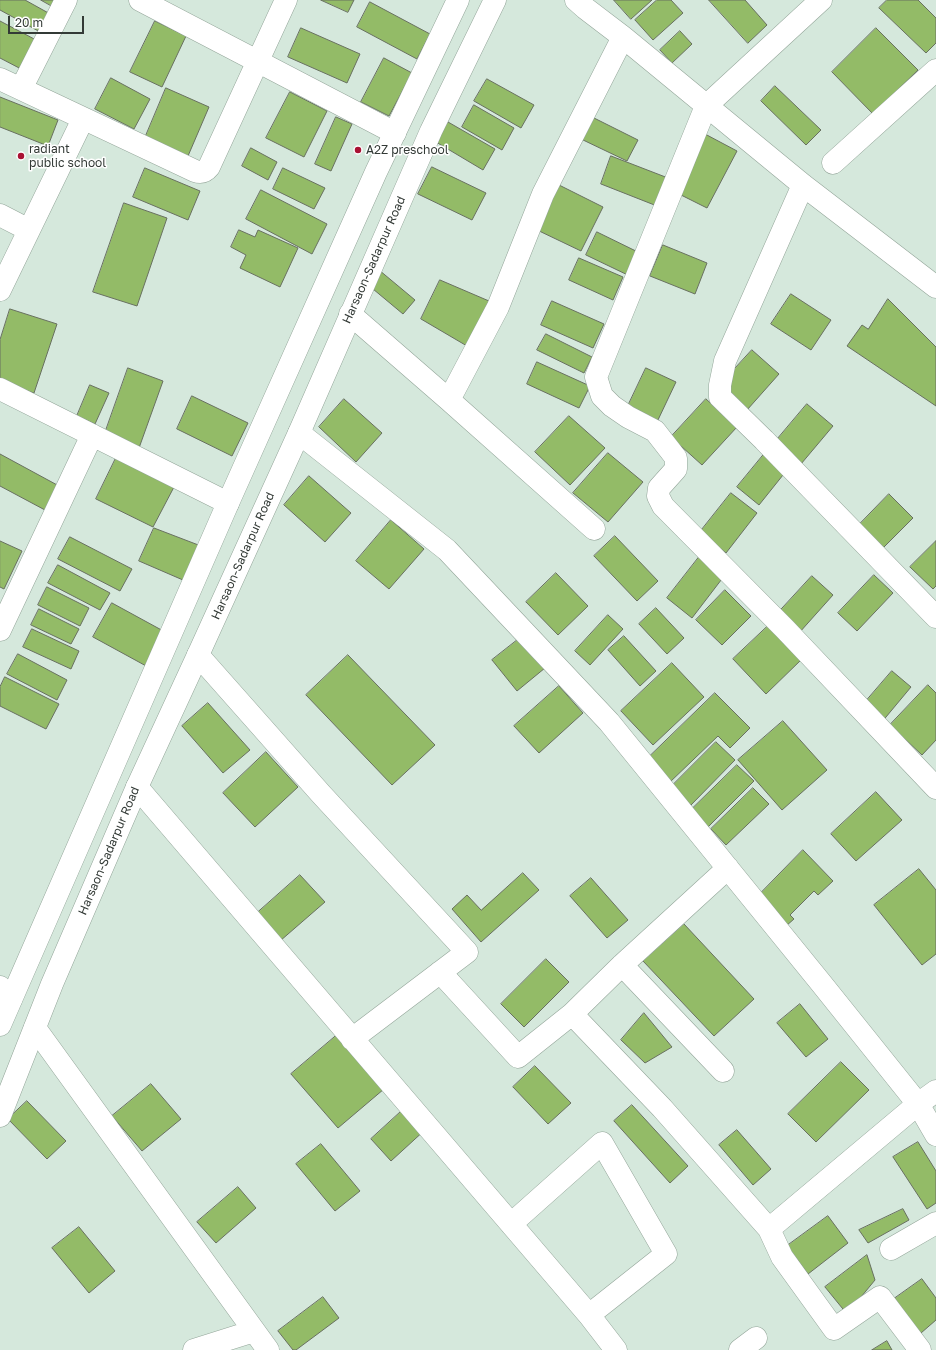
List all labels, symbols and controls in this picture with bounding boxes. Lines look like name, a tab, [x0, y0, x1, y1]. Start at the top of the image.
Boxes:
scale bar	[10, 8, 86, 34]
text: 20 m	[15, 15, 43, 30]
place label: radiant public school	[29, 142, 106, 170]
place label: A2Z preschool	[366, 143, 449, 157]
marker: A2Z preschool	[353, 145, 363, 155]
marker: radiant public school	[16, 151, 26, 161]
street label: Harsaon-Sadarpur Road	[339, 194, 409, 326]
street label: Harsaon-Sadarpur Road	[208, 490, 278, 622]
street label: Harsaon-Sadarpur Road	[75, 785, 143, 917]

